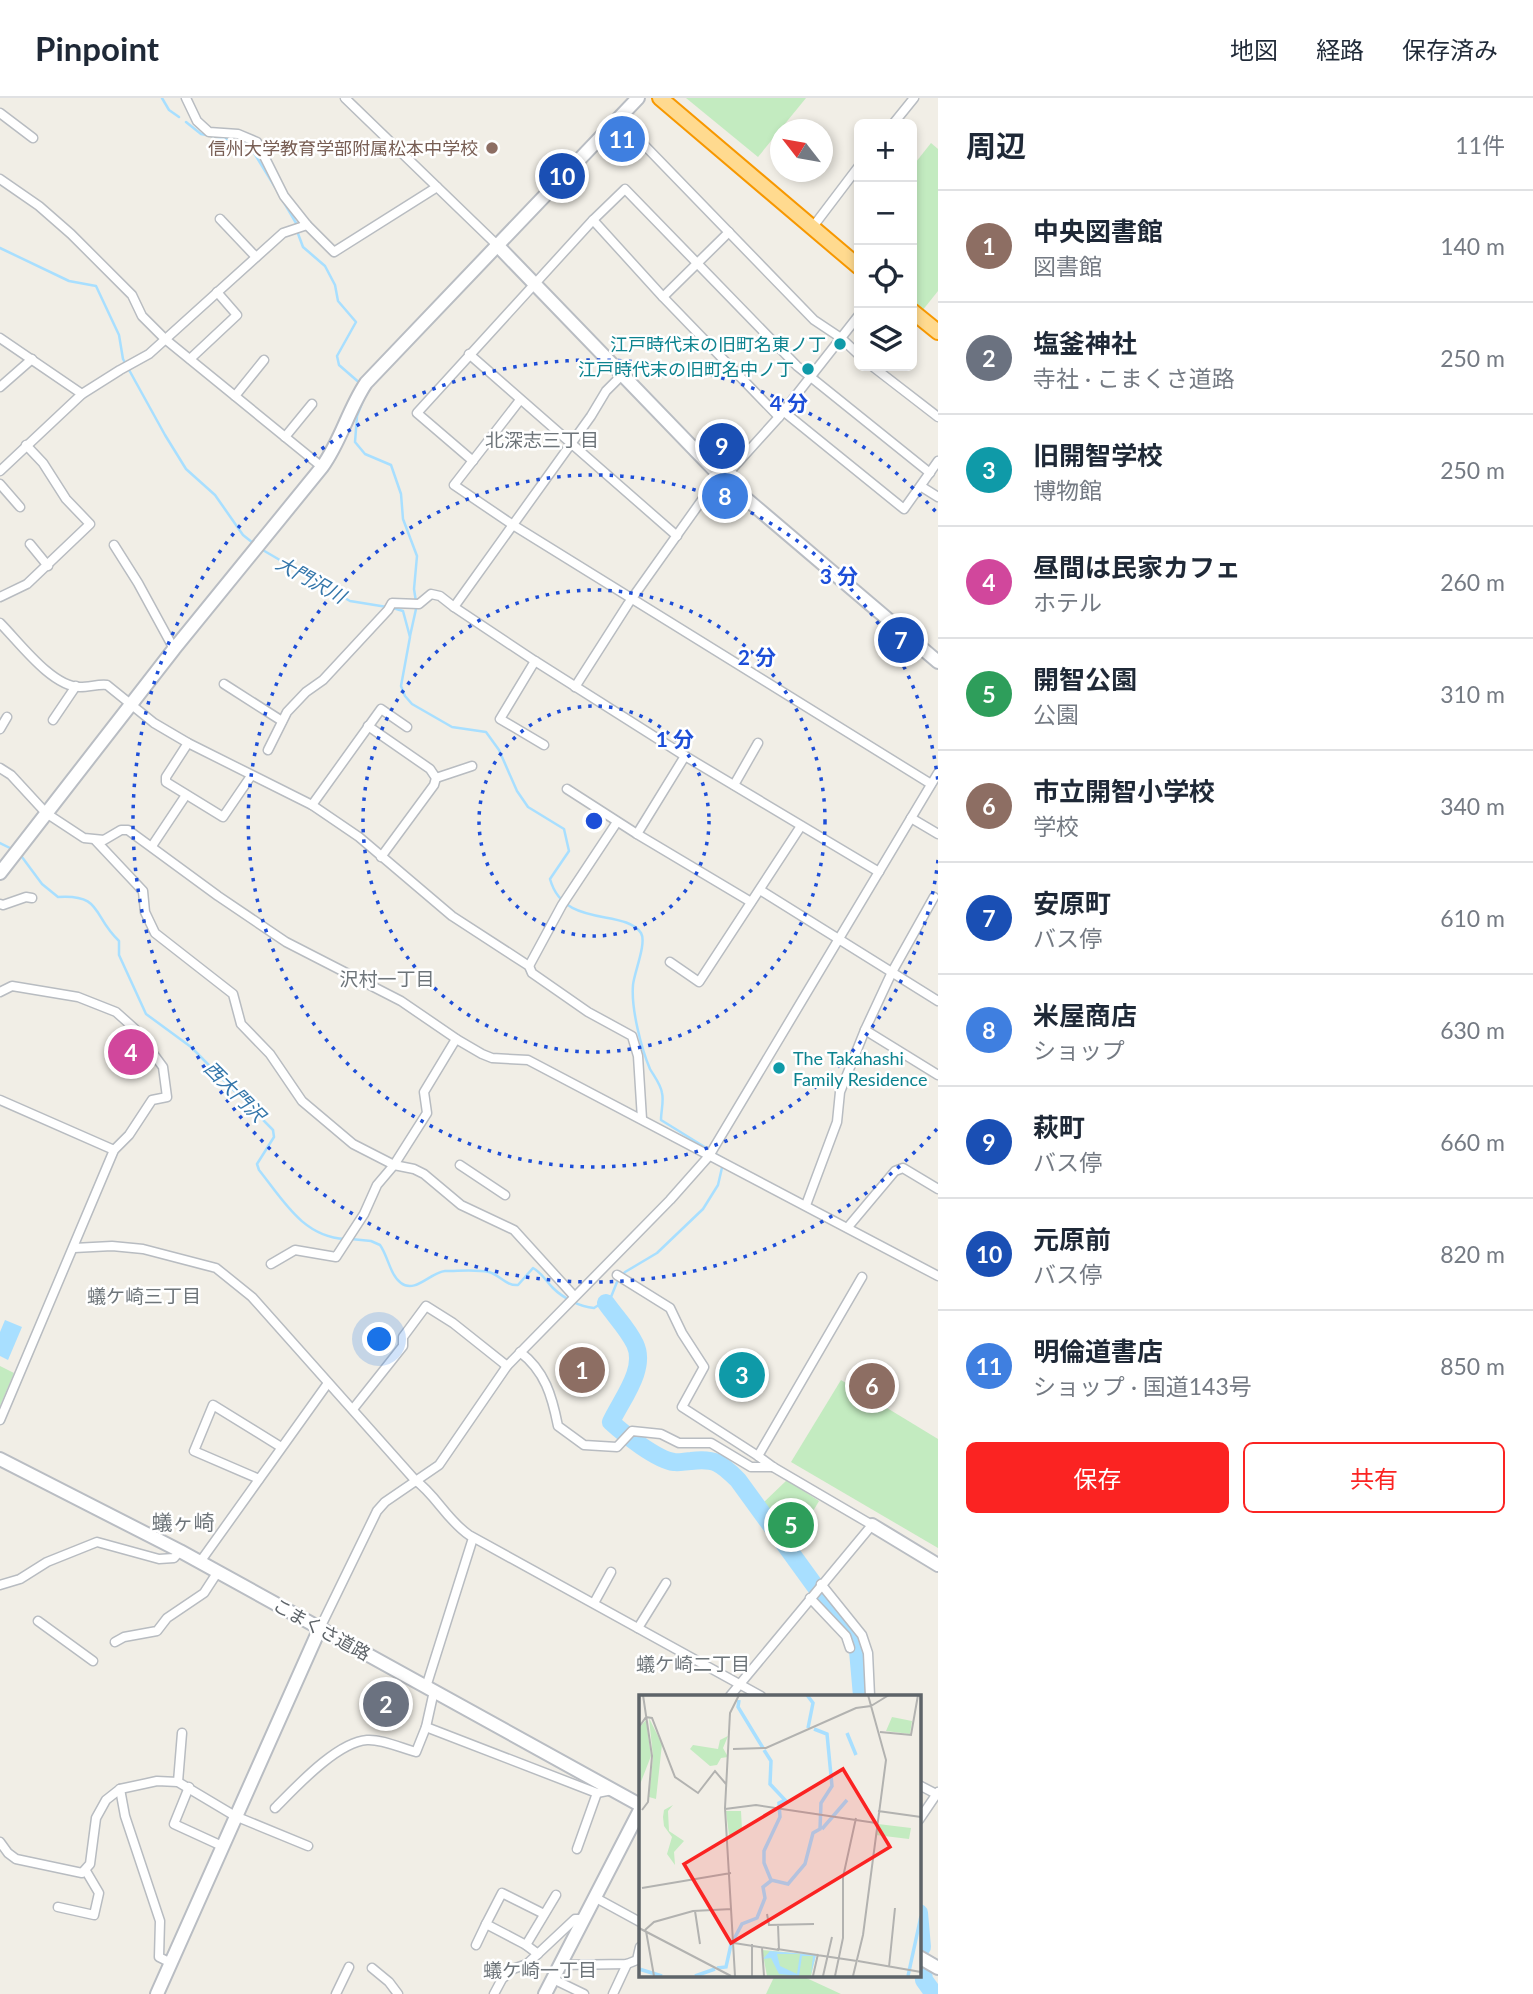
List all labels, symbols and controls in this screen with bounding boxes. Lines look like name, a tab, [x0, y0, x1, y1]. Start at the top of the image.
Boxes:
text: Pinpoint	[35, 28, 159, 68]
text: 地図	[1230, 35, 1278, 64]
text: 経路	[1316, 35, 1364, 64]
text: 保存済み	[1402, 35, 1498, 64]
pin: 11	[599, 113, 645, 165]
north arrow	[770, 119, 833, 182]
map controls	[854, 119, 917, 371]
button: +	[854, 119, 917, 182]
text: 周辺	[966, 127, 1026, 163]
text: 11件	[1455, 131, 1505, 159]
place label: 信州大学教育学部附属松本中学校	[208, 137, 478, 159]
marker: 信州大学教育学部附属松本中学校	[484, 140, 500, 156]
pin: 10	[539, 150, 585, 202]
button: −	[854, 182, 917, 245]
text: 中央図書館	[1033, 215, 1163, 247]
text: 1	[982, 232, 996, 260]
text: 140 m	[1440, 232, 1505, 260]
button: locate	[854, 245, 917, 308]
text: 図書館	[1033, 252, 1102, 280]
button: layers	[854, 308, 917, 371]
text: 塩釜神社	[1033, 327, 1137, 359]
place label: 江戸時代末の旧町名東ノ丁	[610, 333, 826, 355]
marker: 江戸時代末の旧町名東ノ丁	[832, 336, 848, 352]
text: 2	[982, 344, 996, 372]
text: 250 m	[1440, 344, 1505, 372]
place label: 江戸時代末の旧町名中ノ丁	[578, 358, 794, 380]
marker: 江戸時代末の旧町名中ノ丁	[800, 361, 816, 377]
text: 寺社 · こまくさ道路	[1033, 364, 1235, 392]
text: 4 分	[770, 390, 808, 415]
pin: 9	[699, 420, 745, 472]
district label: 北深志三丁目	[485, 428, 599, 451]
text: 旧開智学校	[1033, 439, 1163, 471]
text: 3	[982, 456, 996, 484]
text: 250 m	[1440, 456, 1505, 484]
pin: 8	[702, 470, 748, 522]
text: 博物館	[1033, 476, 1102, 504]
water label: 大門沢川	[272, 551, 352, 608]
text: 昼間は民家カフェ	[1033, 551, 1241, 583]
text: 3 分	[820, 563, 858, 588]
text: 4	[982, 568, 996, 596]
text: 260 m	[1440, 568, 1505, 596]
text: ホテル	[1033, 588, 1102, 616]
pin: 7	[878, 614, 924, 666]
text: 2 分	[738, 644, 776, 669]
text: 開智公園	[1033, 663, 1137, 695]
text: 5	[982, 680, 996, 708]
text: 310 m	[1440, 680, 1505, 708]
text: 公園	[1033, 700, 1079, 728]
text: 1 分	[656, 726, 694, 751]
text: 市立開智小学校	[1033, 775, 1215, 807]
text: 6	[982, 792, 996, 820]
text: 340 m	[1440, 792, 1505, 820]
centre of rings	[582, 809, 606, 833]
text: 学校	[1033, 812, 1079, 840]
text: 安原町	[1033, 887, 1111, 919]
text: 7	[982, 904, 996, 932]
text: 610 m	[1440, 904, 1505, 932]
text: バス停	[1033, 924, 1102, 952]
district label: 沢村一丁目	[339, 967, 435, 990]
text: 米屋商店	[1033, 999, 1137, 1031]
text: 8	[982, 1016, 996, 1044]
text: 630 m	[1440, 1016, 1505, 1044]
pin: 4	[108, 1026, 154, 1078]
text: ショップ	[1033, 1036, 1125, 1064]
place label: The Takahashi Family Residence	[793, 1047, 928, 1090]
water label: 西大門沢	[200, 1056, 272, 1128]
marker: The Takahashi Family Residence	[771, 1060, 787, 1076]
text: 萩町	[1033, 1111, 1085, 1143]
text: 9	[982, 1128, 996, 1156]
text: 660 m	[1440, 1128, 1505, 1156]
text: バス停	[1033, 1148, 1102, 1176]
text: 元原前	[1033, 1223, 1111, 1255]
text: 10	[976, 1240, 1002, 1268]
text: 820 m	[1440, 1240, 1505, 1268]
text: バス停	[1033, 1260, 1102, 1288]
district label: 蟻ケ崎三丁目	[87, 1284, 201, 1307]
your location	[362, 1322, 396, 1356]
text: 明倫道書店	[1033, 1335, 1163, 1367]
pin: 1	[559, 1344, 605, 1396]
pin: 3	[719, 1349, 765, 1401]
text: 11	[976, 1352, 1002, 1380]
text: 850 m	[1440, 1352, 1505, 1380]
pin: 6	[849, 1360, 895, 1412]
text: ショップ · 国道143号	[1033, 1372, 1252, 1400]
button: 保存	[966, 1442, 1229, 1513]
button: 共有	[1243, 1442, 1505, 1513]
pin: 5	[768, 1499, 814, 1551]
district label: 蟻ヶ崎	[152, 1509, 215, 1534]
street label: こまくさ道路	[269, 1593, 375, 1665]
district label: 蟻ケ崎二丁目	[636, 1652, 750, 1675]
pin: 2	[363, 1678, 409, 1730]
inset map	[639, 1695, 920, 1976]
district label: 蟻ケ崎一丁目	[483, 1958, 597, 1981]

